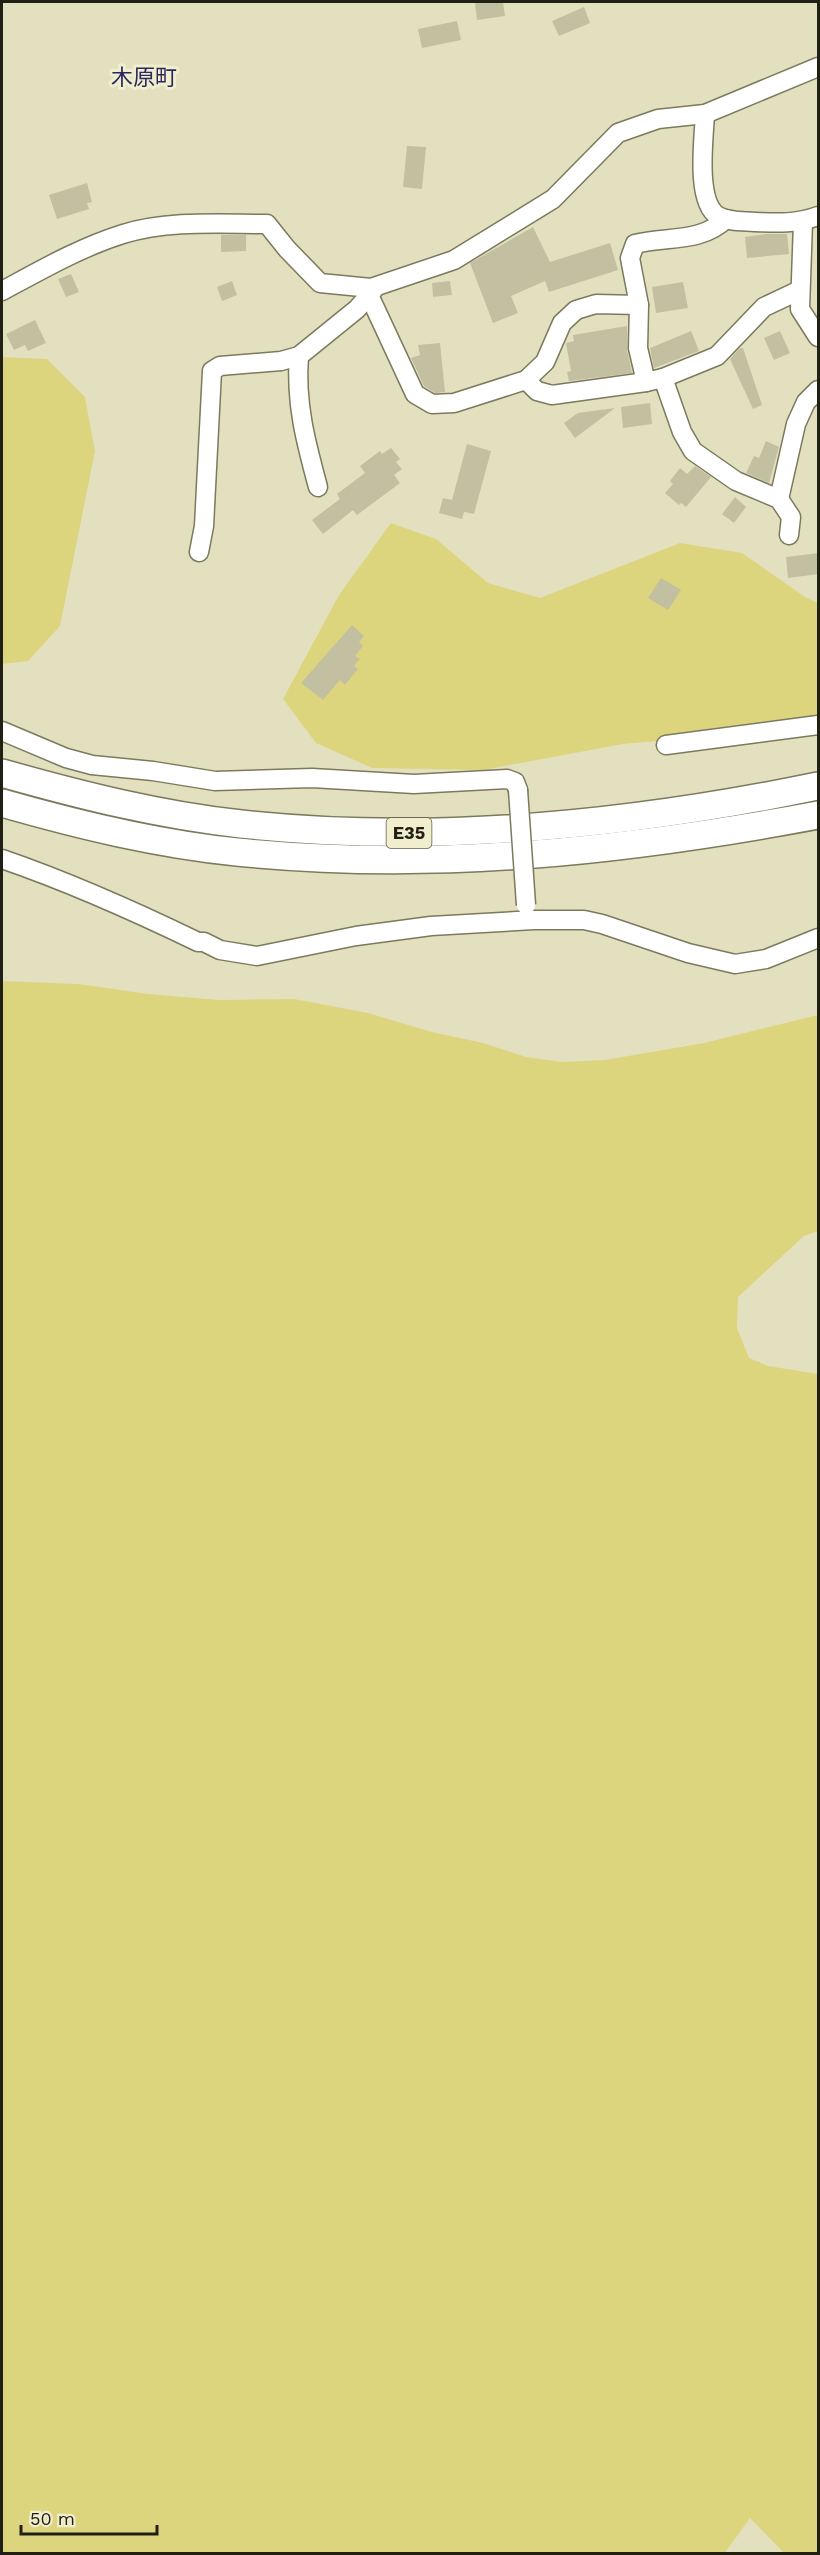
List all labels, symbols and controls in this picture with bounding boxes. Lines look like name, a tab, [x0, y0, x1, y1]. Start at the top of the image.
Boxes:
district label: 木原町	[111, 65, 177, 90]
road number: E35	[386, 818, 432, 848]
scale bar	[21, 2498, 158, 2536]
text: 50 m	[30, 2508, 75, 2529]

